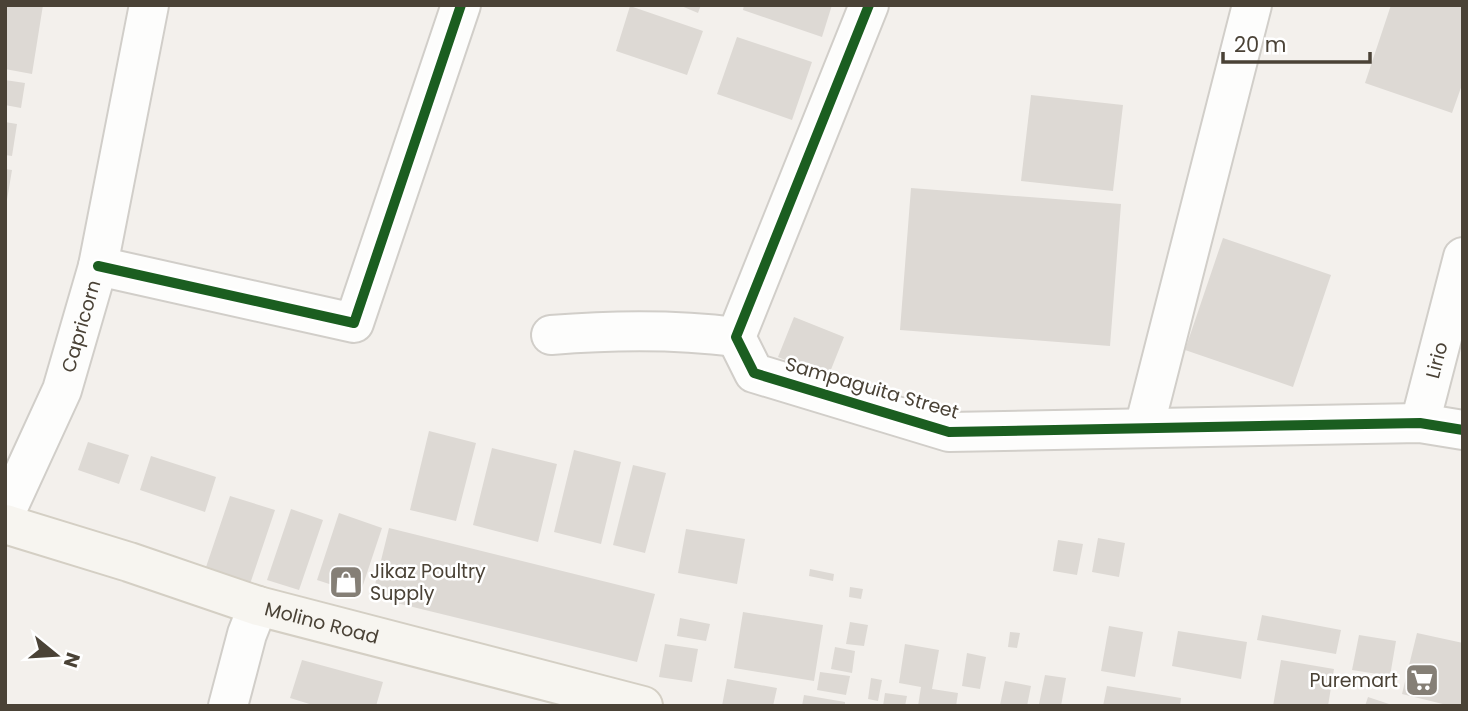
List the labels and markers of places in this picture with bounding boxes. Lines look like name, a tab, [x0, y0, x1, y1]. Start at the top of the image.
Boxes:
place label: Jikaz Poultry Supply	[370, 558, 486, 607]
shop icon: Jikaz Poultry Supply	[327, 563, 365, 601]
supermarket icon: Puremart	[1403, 661, 1441, 699]
place label: Puremart	[1310, 667, 1398, 694]

